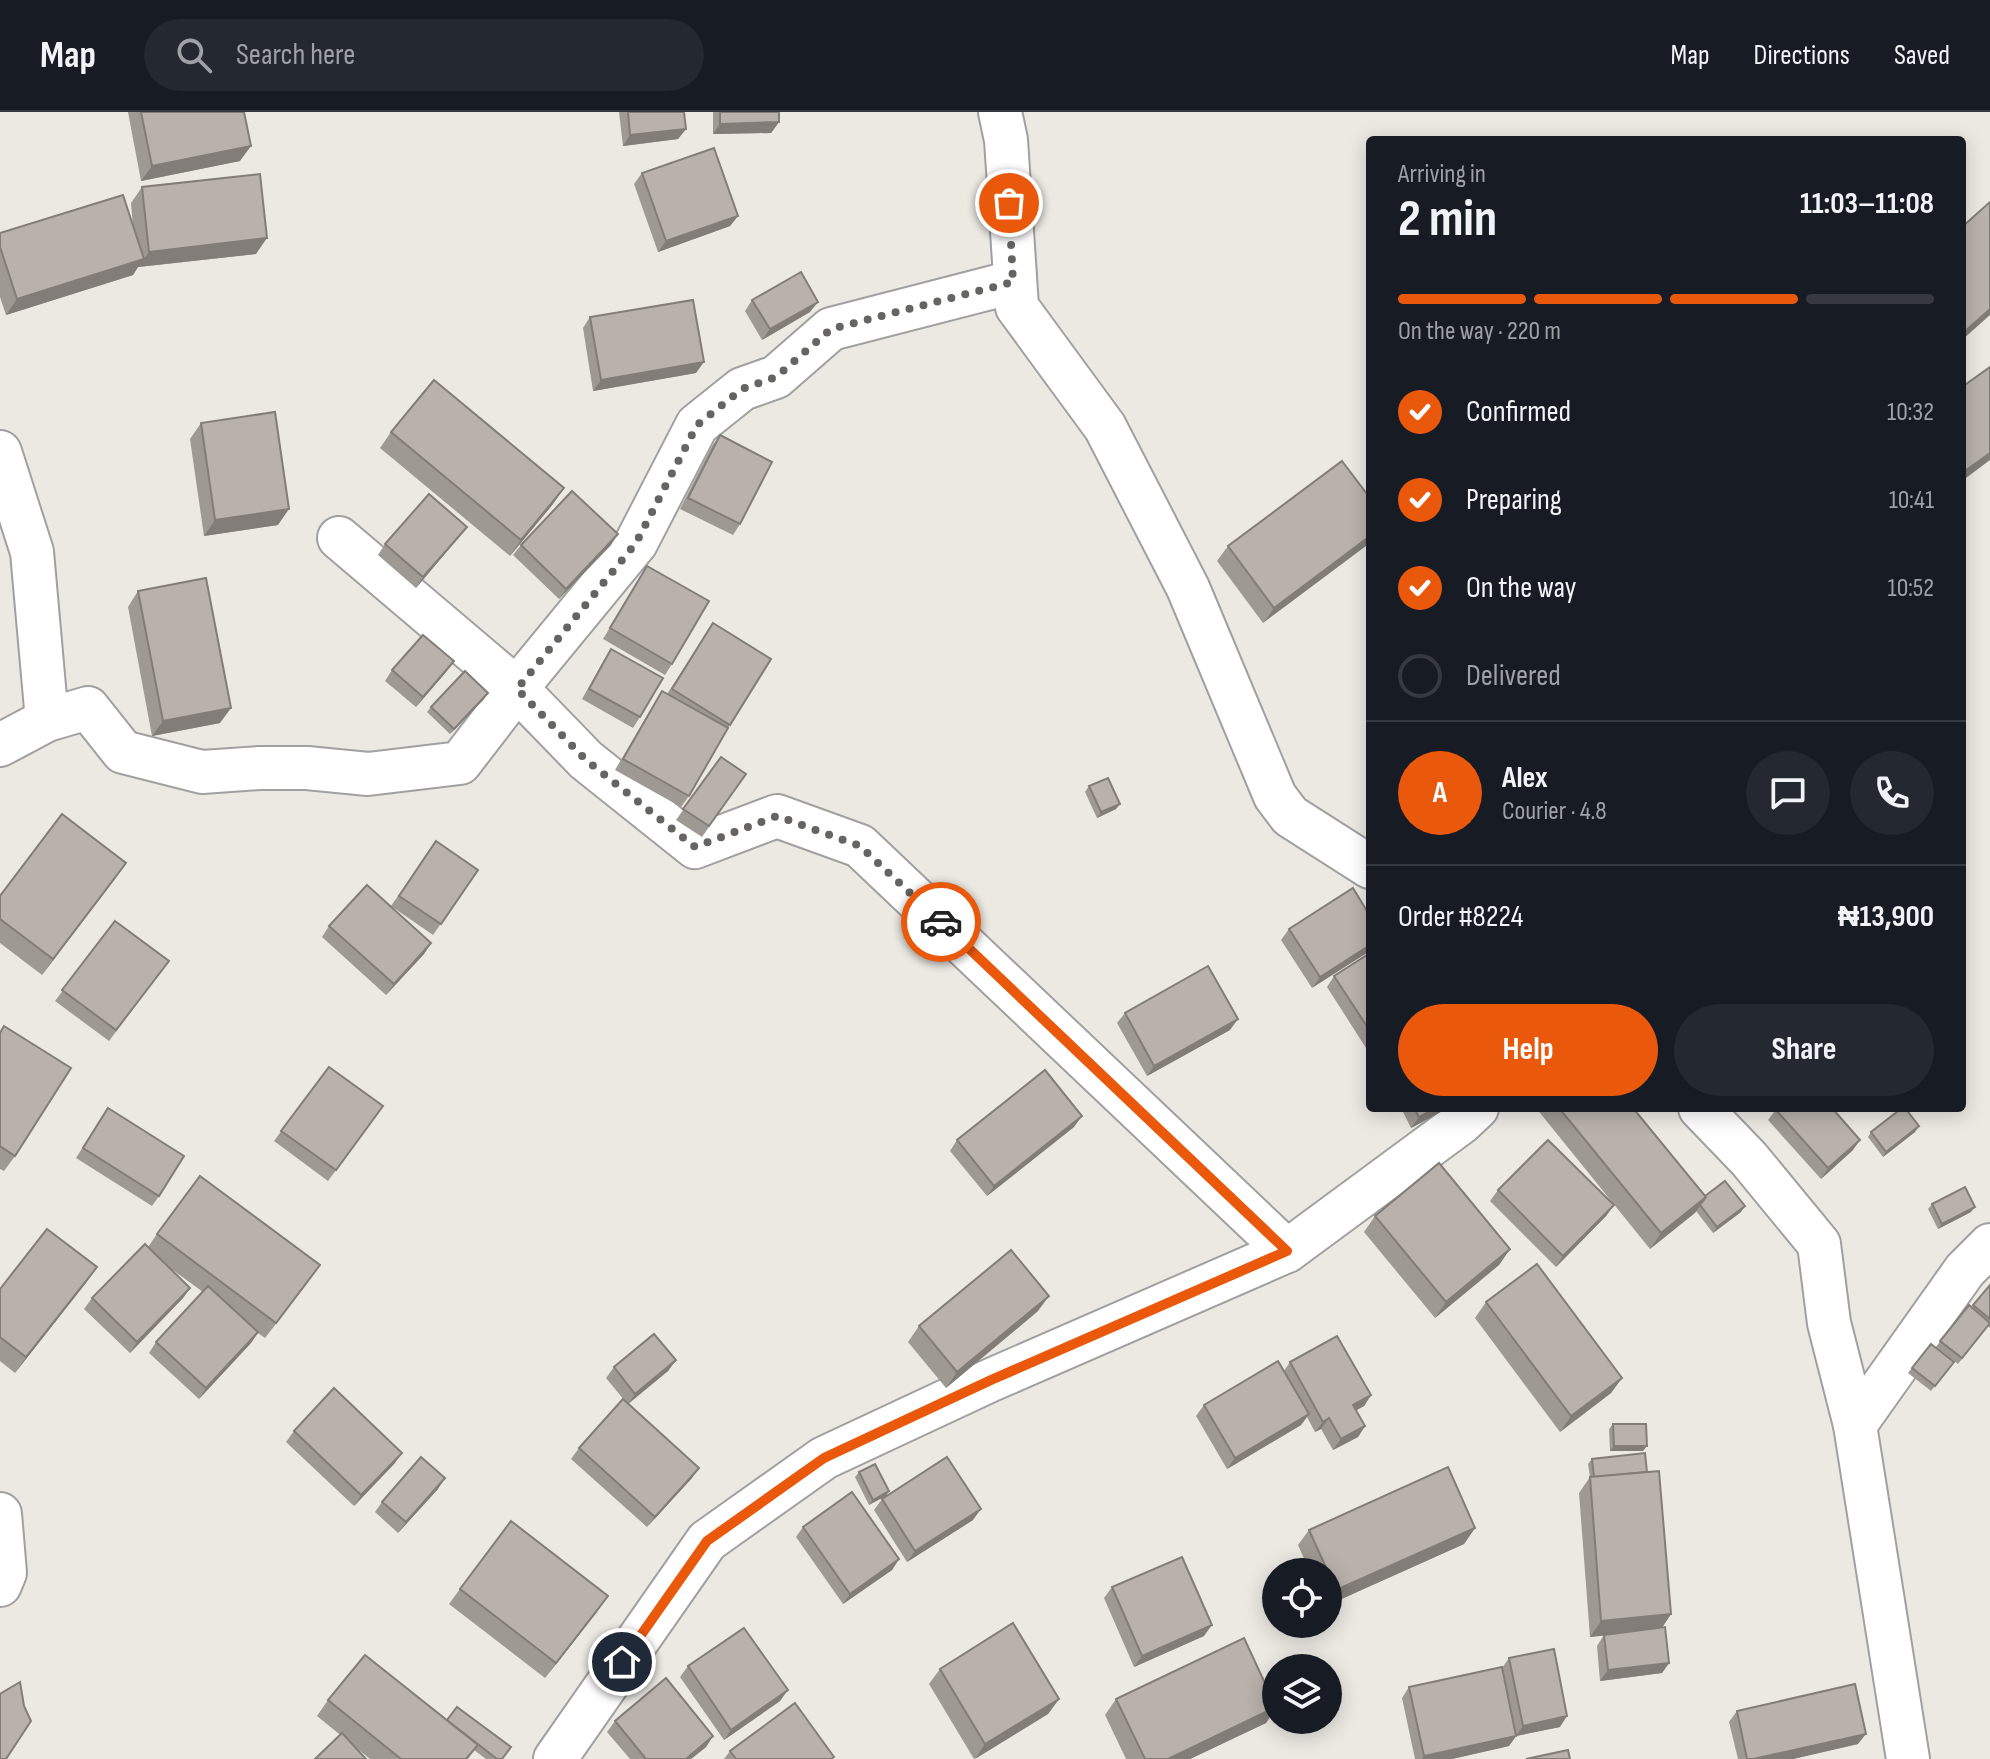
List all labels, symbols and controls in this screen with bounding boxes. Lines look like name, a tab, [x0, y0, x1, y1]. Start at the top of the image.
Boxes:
search box	[144, 19, 704, 91]
text: Map	[40, 33, 96, 78]
icon: search	[172, 33, 216, 77]
text: Search here	[236, 37, 355, 73]
text: Map	[1671, 39, 1710, 72]
text: Directions	[1754, 39, 1850, 72]
text: Saved	[1894, 39, 1950, 72]
text: Arriving in	[1398, 159, 1486, 190]
pin	[975, 169, 1043, 237]
icon: bag	[987, 181, 1031, 225]
text: 11:03–11:08	[1800, 186, 1934, 222]
text: 2 min	[1398, 188, 1497, 251]
text: On the way · 220 m	[1398, 316, 1561, 347]
icon: check	[1398, 390, 1442, 434]
text: Confirmed	[1466, 394, 1571, 430]
text: 10:32	[1887, 397, 1934, 428]
icon: check	[1398, 478, 1442, 522]
text: Preparing	[1466, 482, 1562, 518]
text: 10:41	[1889, 485, 1934, 516]
icon: check	[1398, 566, 1442, 610]
text: On the way	[1466, 570, 1576, 606]
text: 10:52	[1888, 573, 1934, 604]
text: Delivered	[1466, 658, 1561, 694]
button: chat	[1746, 751, 1830, 835]
button: phone	[1850, 751, 1934, 835]
text: Alex	[1502, 760, 1548, 796]
text: A	[1433, 775, 1447, 811]
text: Courier · 4.8	[1502, 796, 1607, 827]
courier	[901, 882, 981, 962]
text: Order #8224	[1398, 899, 1523, 935]
text: ₦13,900	[1838, 899, 1934, 935]
icon: car	[919, 900, 963, 944]
button: Help	[1398, 1004, 1658, 1096]
button: Share	[1674, 1004, 1934, 1096]
map controls	[1262, 1558, 1342, 1734]
button: locate	[1262, 1558, 1342, 1638]
pin	[588, 1628, 656, 1696]
icon: home	[600, 1640, 644, 1684]
button: layers	[1262, 1654, 1342, 1734]

